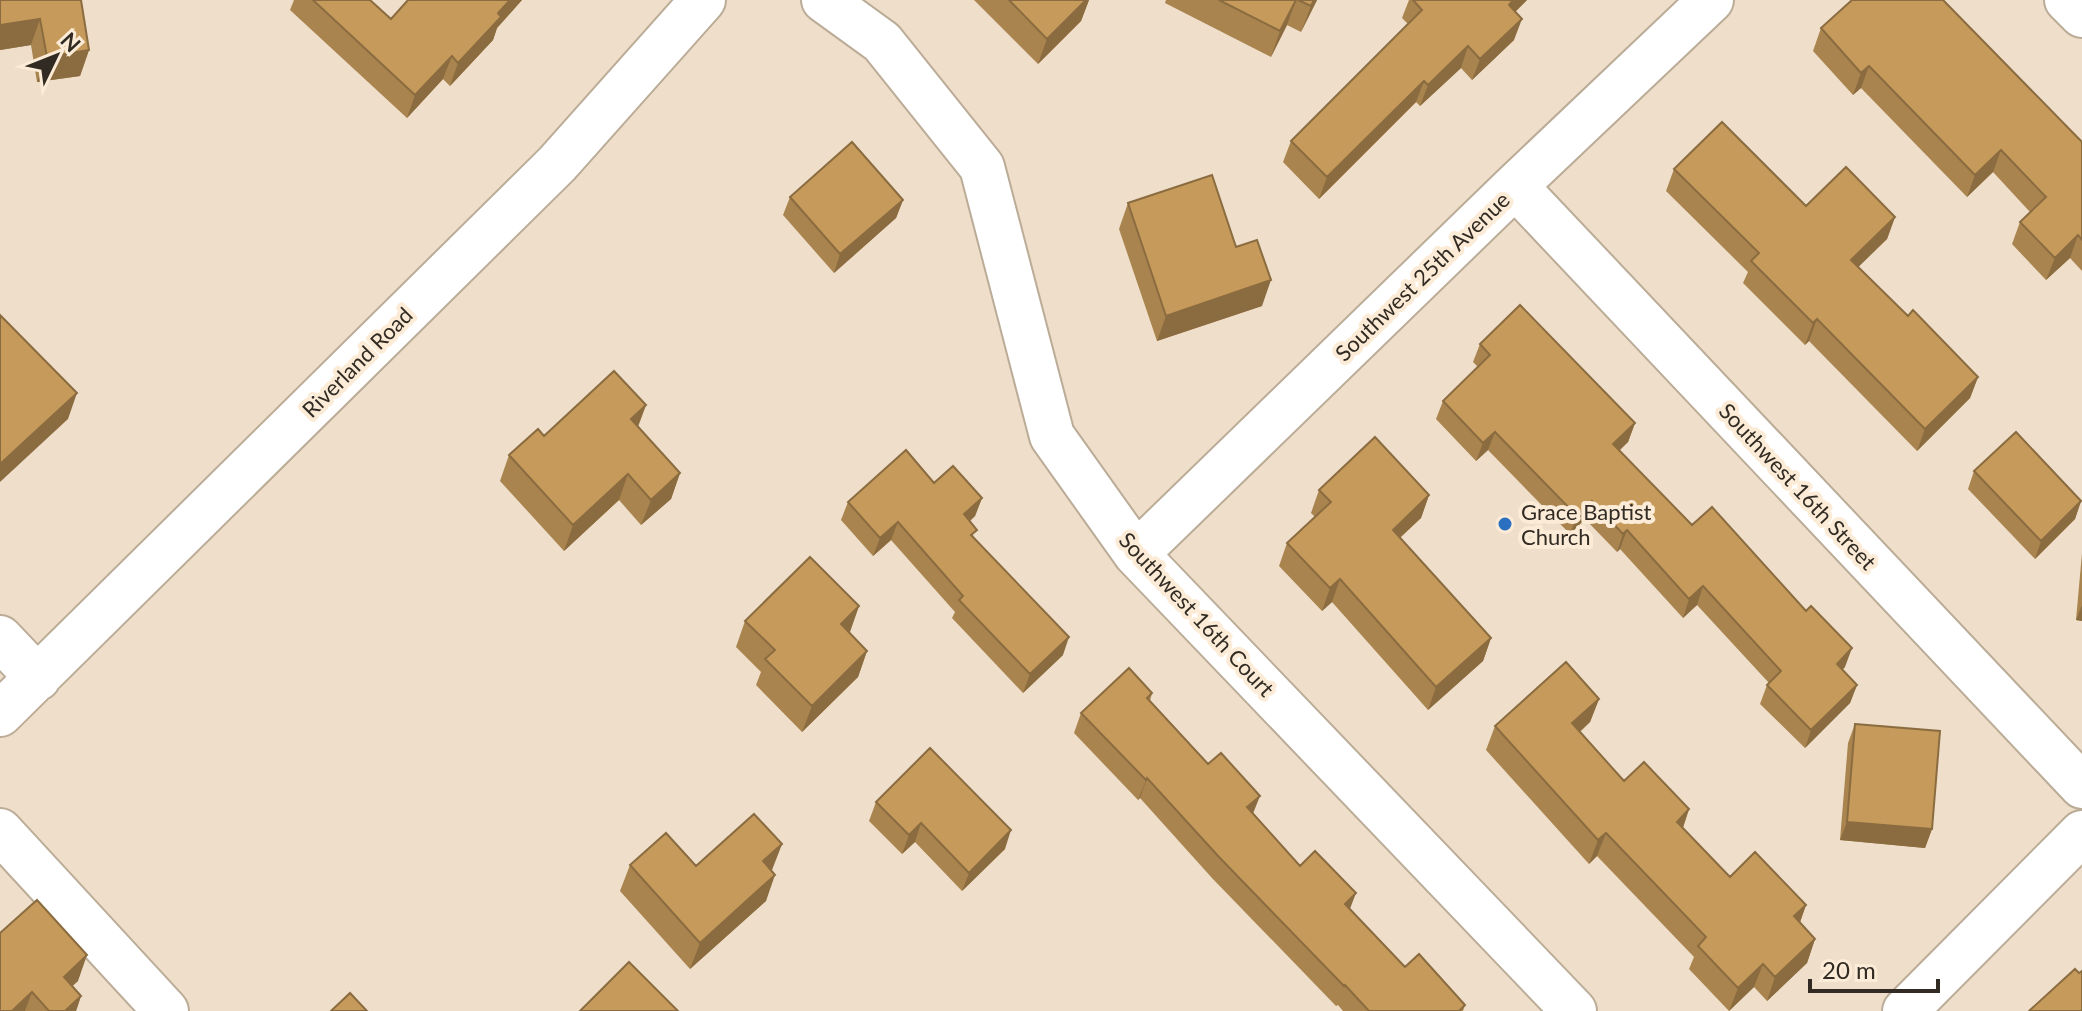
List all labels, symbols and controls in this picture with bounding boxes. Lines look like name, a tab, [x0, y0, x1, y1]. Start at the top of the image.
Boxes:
north arrow	[16, 16, 96, 96]
text: N	[55, 27, 87, 57]
street label: Southwest 25th Avenue	[1329, 186, 1515, 366]
street label: Riverland Road	[296, 301, 418, 423]
street label: Southwest 16th Street	[1714, 397, 1882, 575]
place label: Grace Baptist Church	[1521, 498, 1651, 550]
marker: Grace Baptist Church	[1496, 515, 1514, 533]
street label: Southwest 16th Court	[1114, 526, 1280, 702]
scale bar	[1810, 943, 1938, 993]
text: 20 m	[1822, 955, 1876, 984]

